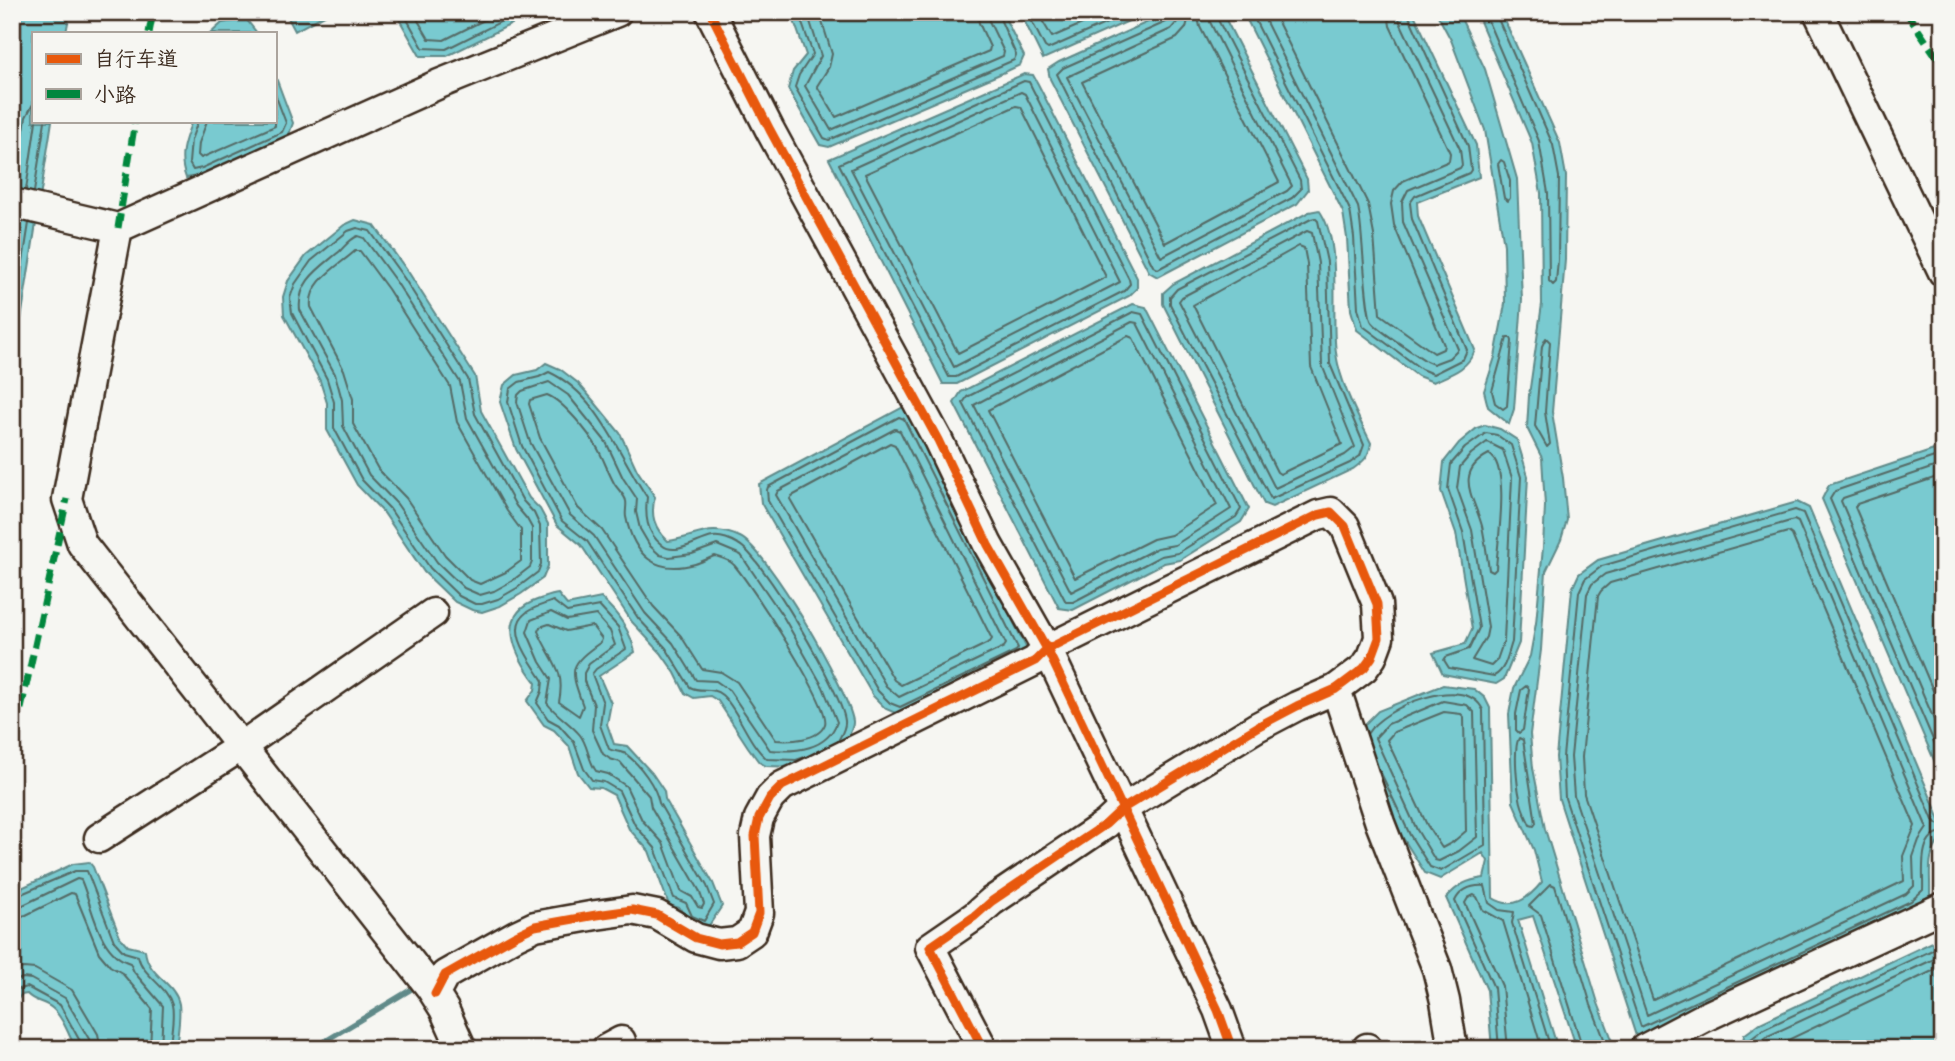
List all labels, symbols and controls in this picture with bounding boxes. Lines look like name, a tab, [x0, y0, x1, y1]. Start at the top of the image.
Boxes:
legend	[32, 32, 276, 122]
text: 自行车道	[94, 46, 178, 72]
text: 小路	[94, 82, 136, 108]

